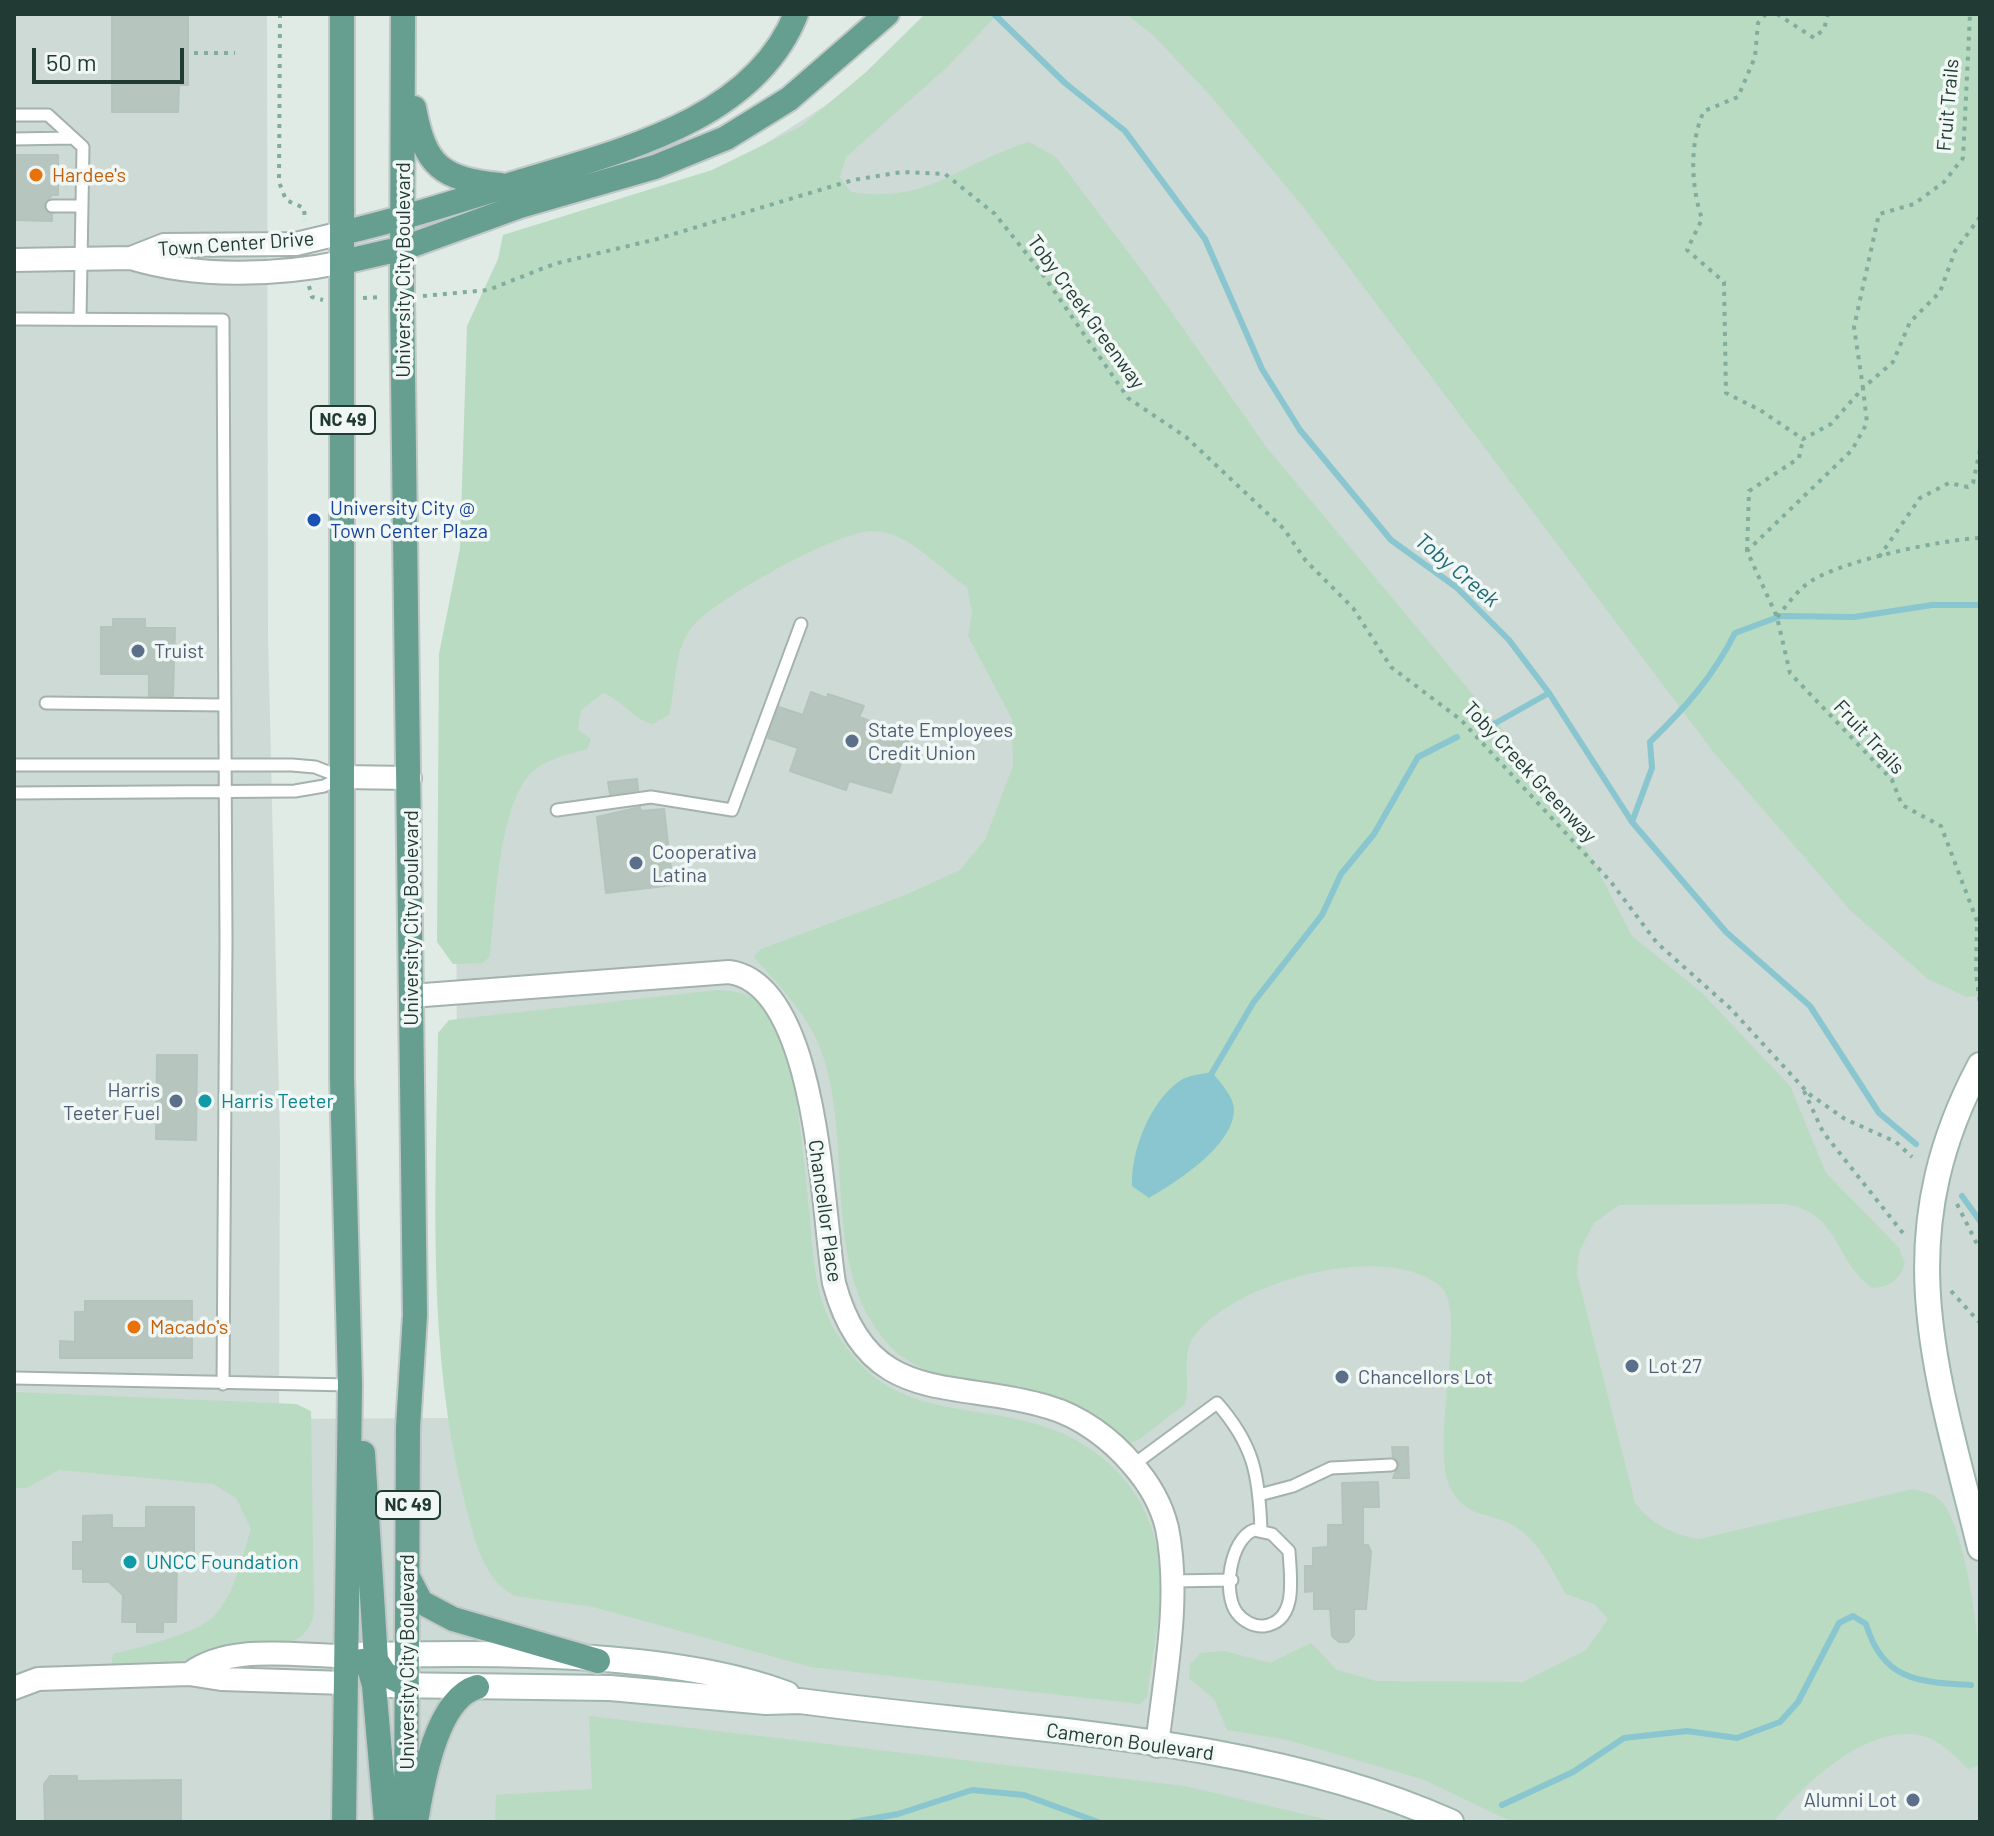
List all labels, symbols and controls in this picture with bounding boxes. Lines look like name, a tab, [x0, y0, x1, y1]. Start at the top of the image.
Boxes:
scale bar	[36, 32, 188, 82]
text: 50 m	[46, 47, 97, 76]
street label: Fruit Trails	[1932, 58, 1964, 152]
street label: University City Boulevard	[391, 162, 415, 378]
place label: Hardee's	[52, 163, 126, 187]
marker: Hardee's	[27, 166, 45, 184]
street label: Town Center Drive	[157, 227, 315, 261]
street label: Toby Creek Greenway	[1022, 230, 1150, 394]
road number: NC 49	[311, 406, 375, 434]
place label: University City @ Town Center Plaza	[330, 496, 488, 543]
marker: University City @ Town Center Plaza	[305, 511, 323, 529]
water label: Toby Creek	[1410, 527, 1504, 613]
place label: Truist	[154, 639, 204, 663]
marker: Truist	[129, 642, 147, 660]
street label: Fruit Trails	[1829, 695, 1909, 779]
street label: Toby Creek Greenway	[1458, 696, 1602, 848]
place label: State Employees Credit Union	[868, 718, 1013, 765]
marker: State Employees Credit Union	[843, 732, 861, 750]
street label: University City Boulevard	[399, 810, 423, 1026]
place label: Cooperativa Latina	[652, 840, 757, 887]
marker: Cooperativa Latina	[627, 854, 645, 872]
place label: Harris Teeter Fuel	[63, 1078, 160, 1125]
place label: Harris Teeter	[221, 1089, 334, 1113]
marker: Harris Teeter Fuel	[167, 1092, 185, 1110]
marker: Harris Teeter	[196, 1092, 214, 1110]
street label: Chancellor Place	[803, 1138, 847, 1284]
place label: Macado's	[150, 1315, 228, 1339]
marker: Macado's	[125, 1318, 143, 1336]
place label: Lot 27	[1648, 1354, 1702, 1378]
marker: Lot 27	[1623, 1357, 1641, 1375]
place label: Chancellors Lot	[1358, 1365, 1493, 1389]
marker: Chancellors Lot	[1333, 1368, 1351, 1386]
road number: NC 49	[376, 1491, 440, 1519]
place label: UNCC Foundation	[146, 1550, 299, 1574]
marker: UNCC Foundation	[121, 1553, 139, 1571]
street label: University City Boulevard	[395, 1554, 419, 1770]
street label: Cameron Boulevard	[1045, 1718, 1215, 1766]
place label: Alumni Lot	[1804, 1788, 1897, 1812]
marker: Alumni Lot	[1904, 1791, 1922, 1809]

